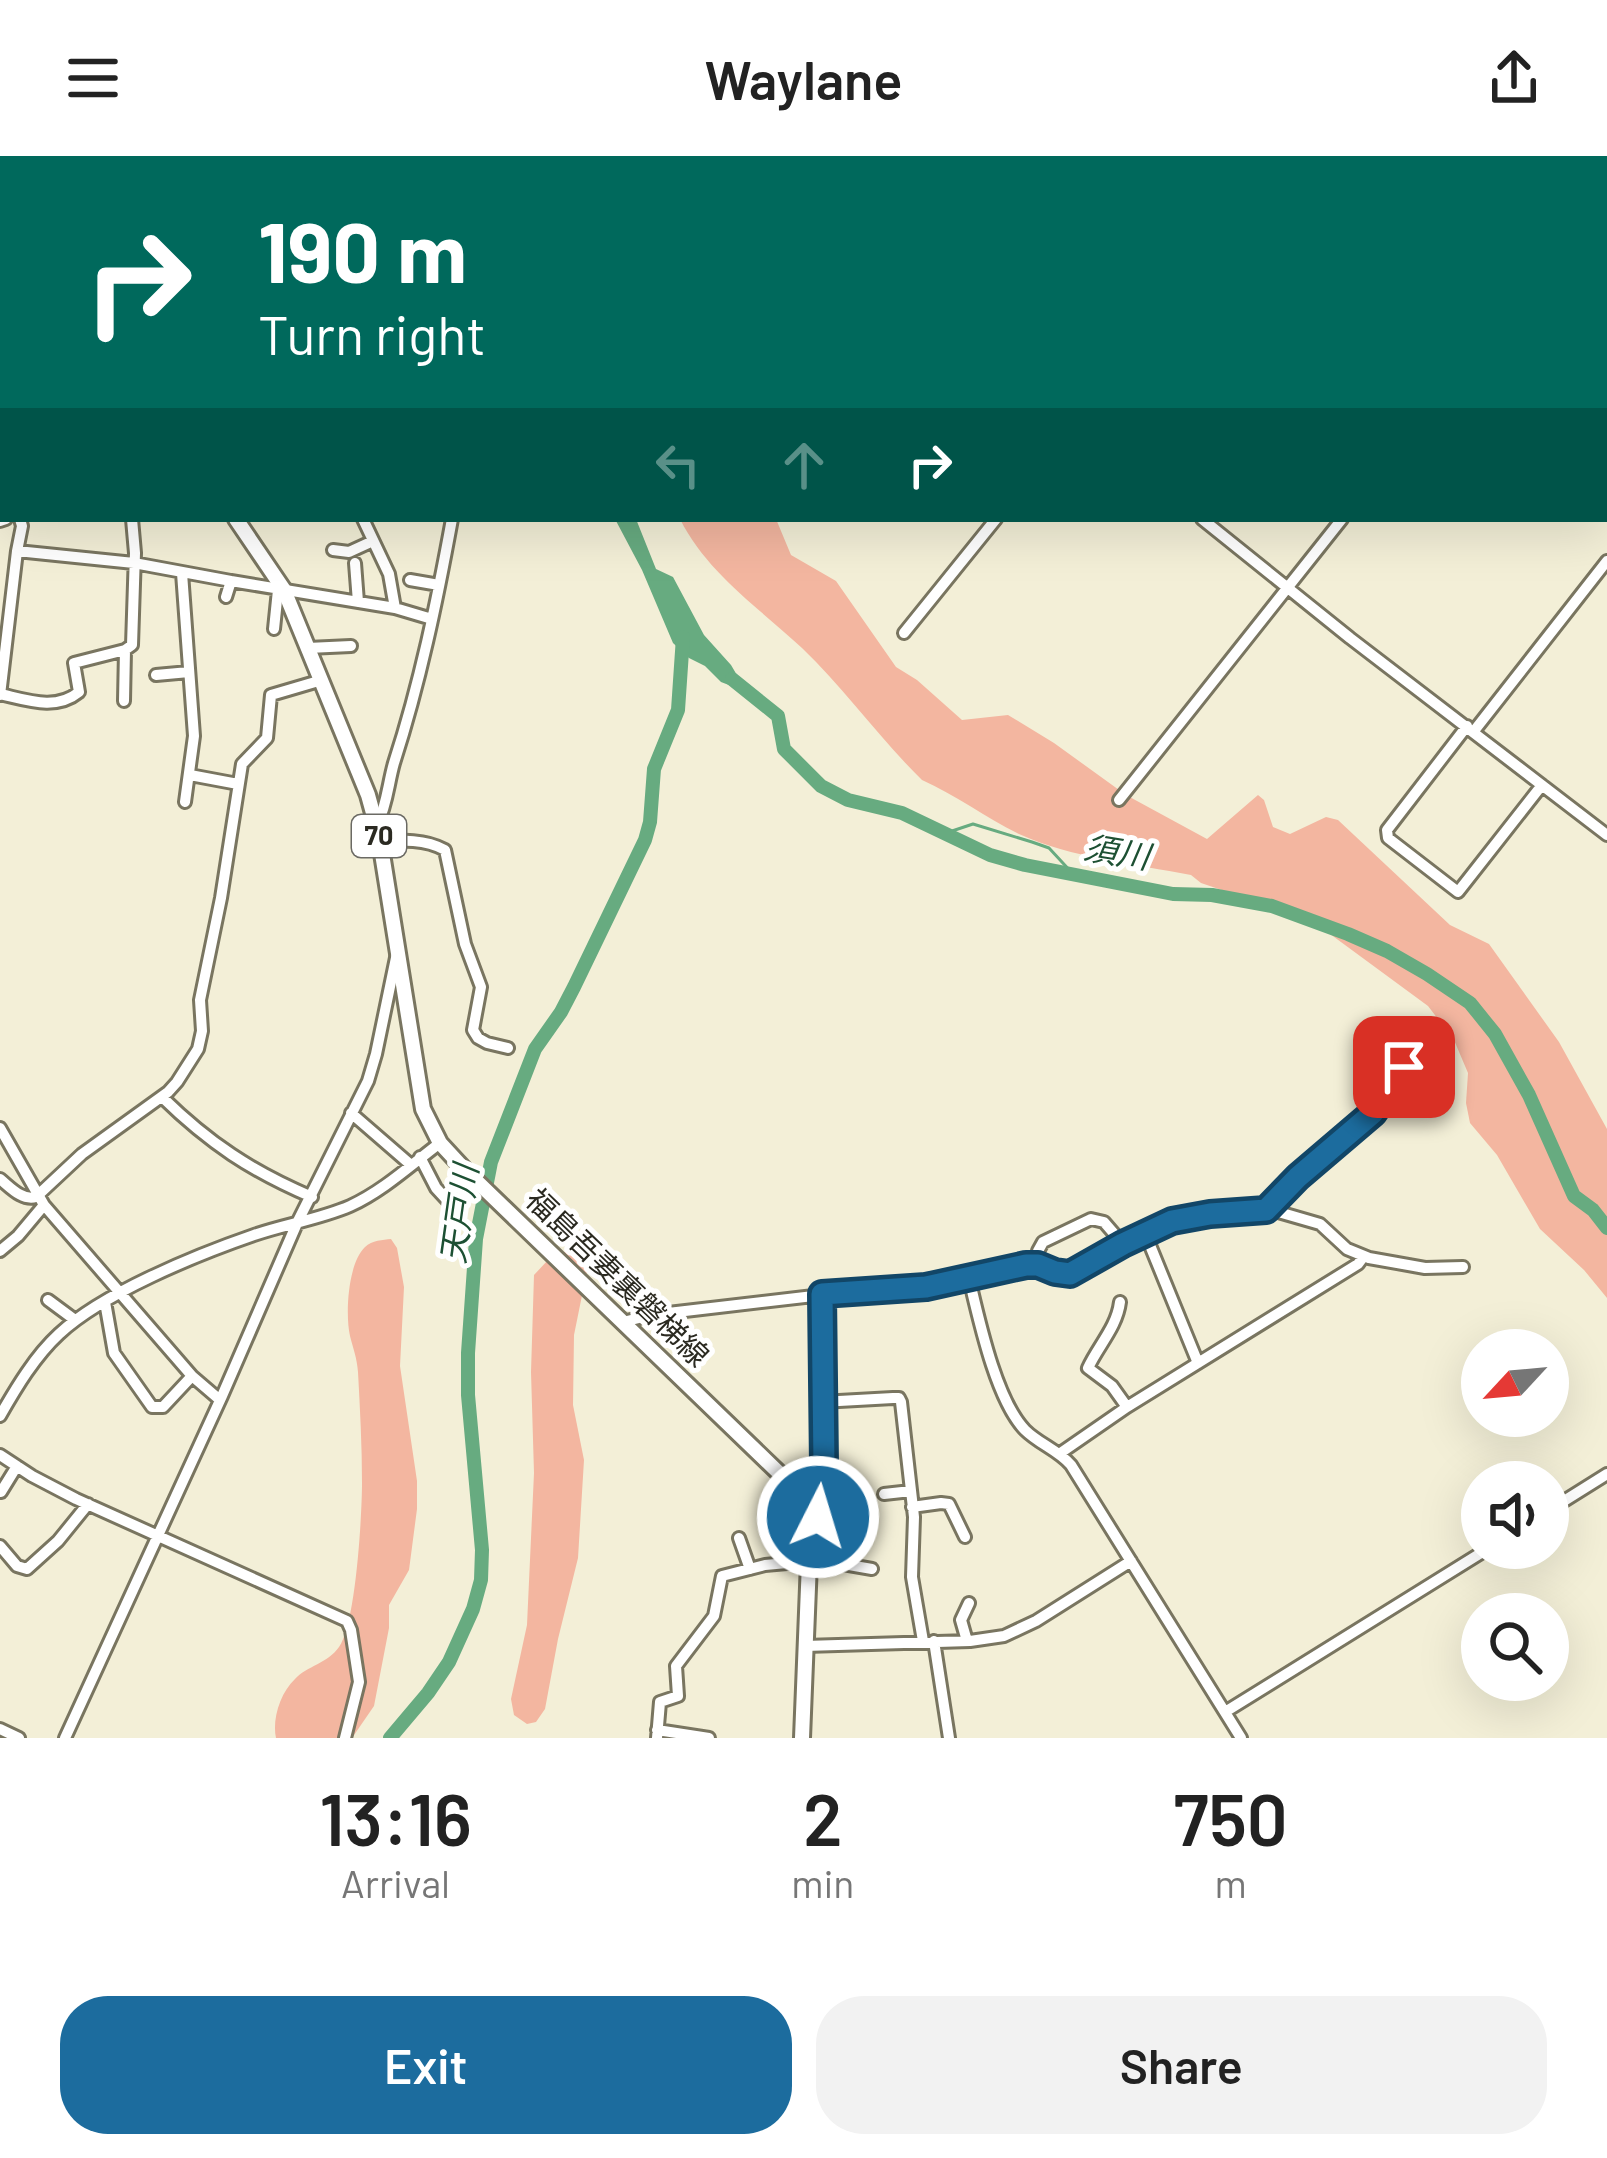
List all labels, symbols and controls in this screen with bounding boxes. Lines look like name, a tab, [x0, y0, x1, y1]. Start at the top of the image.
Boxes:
icon: menu	[60, 45, 126, 111]
icon: share	[1481, 45, 1547, 111]
text: Waylane	[705, 46, 902, 111]
text: 190 m	[258, 199, 467, 300]
icon: right	[60, 204, 216, 360]
text: Turn right	[258, 301, 486, 366]
icon: left	[645, 432, 711, 498]
icon: ahead	[771, 432, 837, 498]
icon: right	[897, 432, 963, 498]
road number: 70	[352, 815, 406, 857]
water label: 須川	[1081, 826, 1156, 876]
pin	[1353, 1016, 1455, 1118]
icon: arrive	[1371, 1034, 1437, 1100]
water label: 天戸川	[431, 1159, 485, 1266]
street label: 福島吾妻裏磐梯線	[520, 1180, 717, 1373]
north arrow	[1461, 1329, 1569, 1437]
map controls	[1461, 1329, 1569, 1701]
position arrow	[755, 1454, 881, 1580]
button: sound	[1461, 1461, 1569, 1569]
button: search	[1461, 1593, 1569, 1701]
text: 13:16	[319, 1774, 472, 1860]
text: 2	[803, 1774, 843, 1860]
text: 750	[1174, 1774, 1288, 1860]
text: Arrival	[341, 1859, 450, 1906]
text: min	[791, 1859, 854, 1906]
text: m	[1215, 1859, 1247, 1906]
button: Exit	[60, 1996, 792, 2134]
button: Share	[816, 1996, 1547, 2134]

